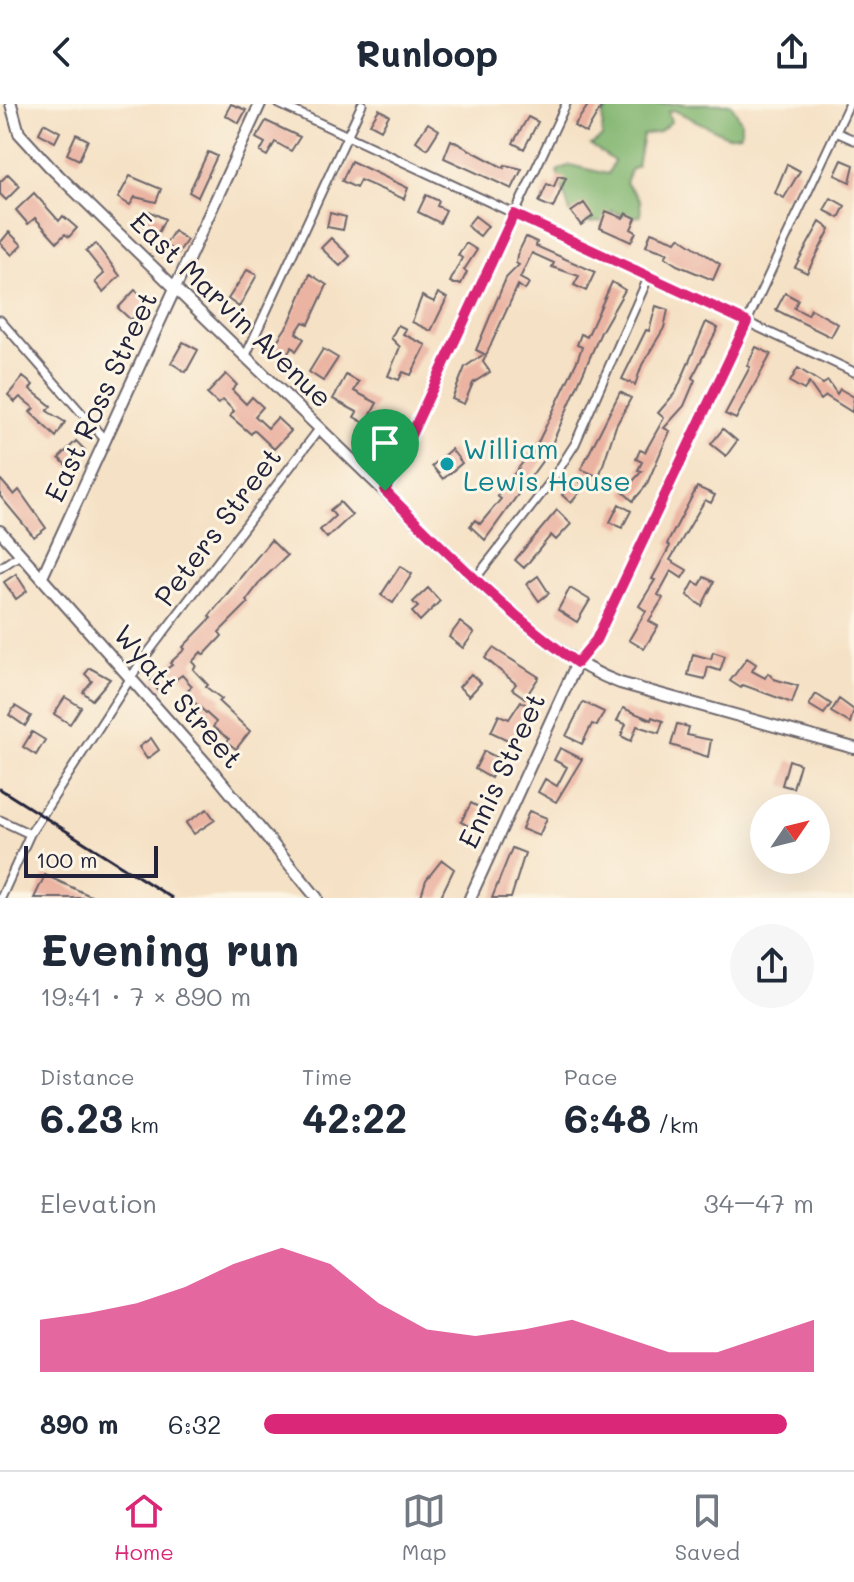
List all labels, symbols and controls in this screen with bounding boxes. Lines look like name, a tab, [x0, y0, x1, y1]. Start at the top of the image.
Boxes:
text: Runloop	[356, 29, 498, 76]
icon: back	[40, 30, 84, 74]
icon: share	[770, 30, 814, 74]
street label: East Marvin Avenue	[123, 203, 341, 415]
street label: East Ross Street	[35, 285, 165, 507]
pin	[351, 409, 419, 491]
icon: arrive	[363, 421, 407, 465]
place label: William Lewis House	[463, 430, 631, 498]
street label: Peters Street	[145, 439, 289, 613]
marker: William Lewis House	[438, 455, 456, 473]
street label: Wyatt Street	[107, 617, 251, 775]
street label: Ennis Street	[449, 687, 553, 853]
north arrow	[750, 794, 830, 874]
map controls	[750, 794, 830, 874]
scale bar	[24, 842, 158, 878]
text: 100 m	[36, 845, 98, 874]
text: Evening run	[40, 920, 299, 977]
button: share	[730, 924, 814, 1008]
text: 19:41 · 7 × 890 m	[40, 979, 251, 1013]
text: Distance	[40, 1062, 135, 1091]
text: Time	[302, 1062, 352, 1091]
text: Pace	[564, 1062, 618, 1091]
text: 6.23	[40, 1091, 123, 1143]
text: 42:22	[302, 1091, 407, 1143]
text: 6:48	[564, 1091, 651, 1143]
text: km	[123, 1110, 159, 1139]
text: /km	[651, 1110, 699, 1139]
text: Elevation	[40, 1186, 157, 1220]
text: 34–47 m	[703, 1186, 814, 1220]
text: 890 m	[40, 1407, 118, 1441]
text: 6:32	[168, 1407, 221, 1441]
tab: Home	[114, 1489, 174, 1566]
tab: Map	[402, 1489, 447, 1566]
tab: Saved	[675, 1489, 740, 1566]

